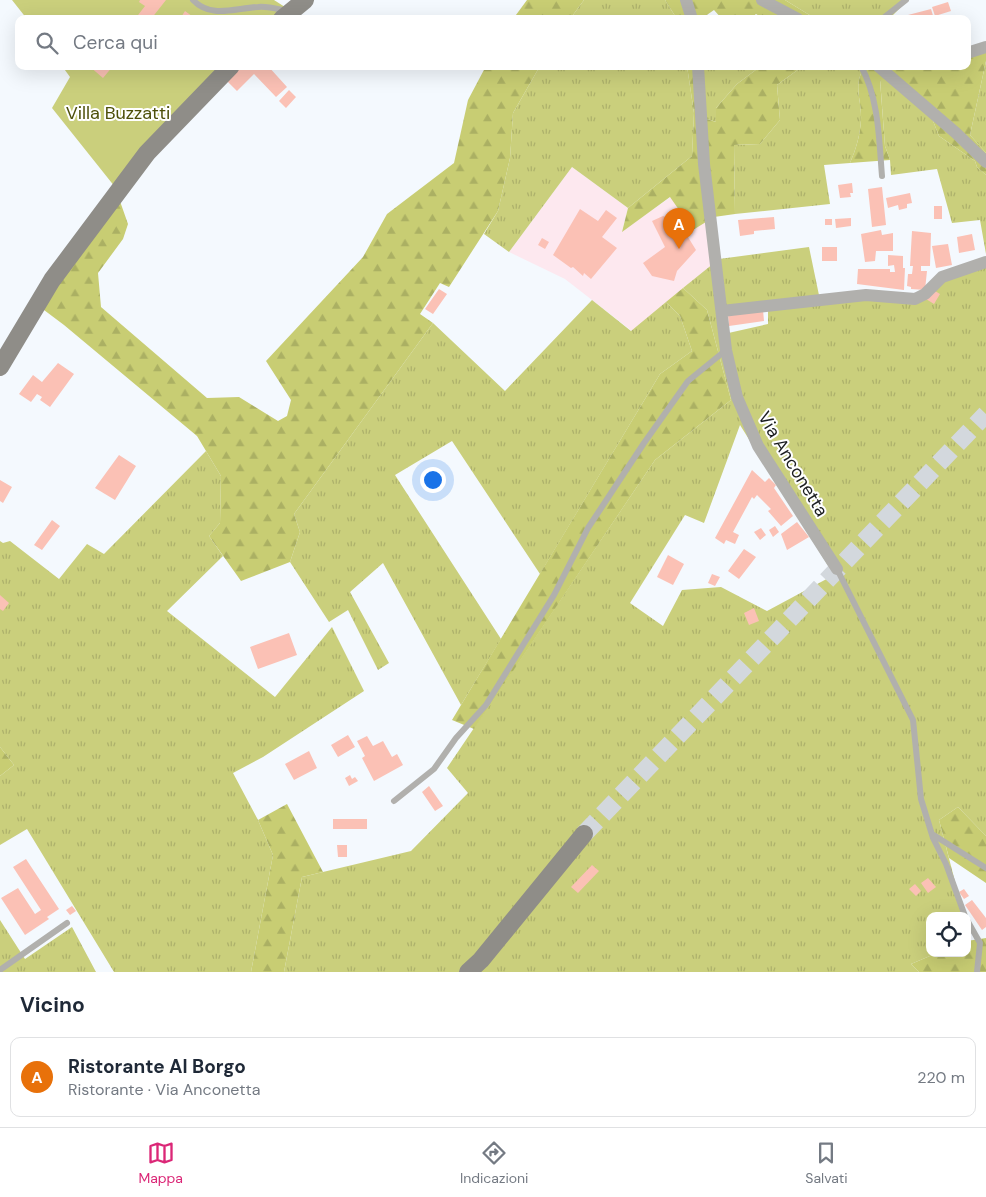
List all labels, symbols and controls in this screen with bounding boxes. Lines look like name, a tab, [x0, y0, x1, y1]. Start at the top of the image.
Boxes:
search box	[15, 15, 971, 70]
icon: search	[33, 29, 61, 57]
text: Cerca qui	[73, 30, 158, 55]
park label: Villa Buzzatti	[66, 101, 170, 125]
pin: A	[663, 208, 695, 249]
street label: Via Anconetta	[752, 407, 834, 521]
your location	[420, 467, 446, 493]
map controls	[926, 912, 971, 957]
button: locate	[926, 912, 971, 957]
text: Vicino	[20, 991, 85, 1019]
text: Ristorante Al Borgo	[68, 1054, 246, 1079]
text: A	[31, 1067, 43, 1088]
text: 220 m	[917, 1067, 965, 1088]
text: Ristorante · Via Anconetta	[68, 1079, 260, 1100]
tab: Mappa	[138, 1139, 183, 1187]
tab: Indicazioni	[460, 1139, 528, 1187]
tab: Salvati	[805, 1139, 848, 1187]

